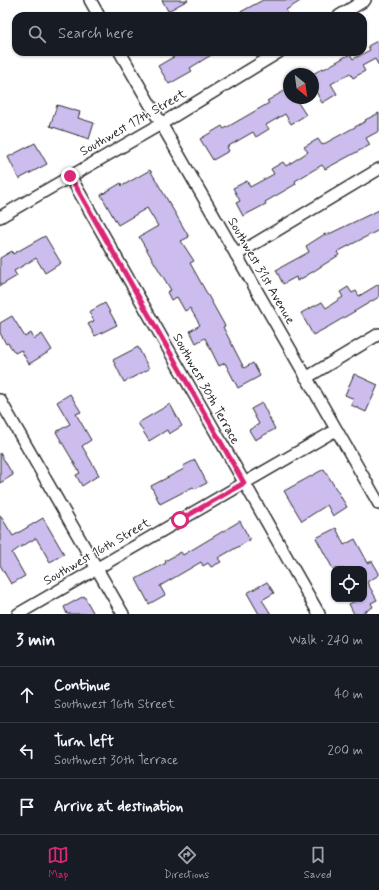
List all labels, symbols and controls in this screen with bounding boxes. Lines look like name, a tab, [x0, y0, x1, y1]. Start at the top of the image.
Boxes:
search box	[12, 12, 367, 56]
icon: search	[26, 23, 48, 45]
text: Search here	[58, 24, 134, 44]
north arrow	[283, 68, 319, 104]
street label: Southwest 17th Street	[77, 85, 190, 160]
route end	[61, 167, 79, 185]
street label: Southwest 31st Avenue	[223, 214, 299, 328]
street label: Southwest 30th Terrace	[168, 331, 244, 447]
route start	[171, 511, 189, 529]
street label: Southwest 16th Street	[40, 514, 154, 590]
map controls	[331, 566, 367, 602]
button: locate	[331, 566, 367, 602]
text: 3 min	[16, 629, 55, 651]
text: Walk · 240 m	[289, 632, 363, 649]
text: Continue	[54, 676, 110, 696]
icon: ahead	[16, 684, 38, 706]
text: 40 m	[334, 686, 363, 703]
text: Southwest 16th Street	[54, 696, 175, 713]
text: Turn left	[54, 732, 114, 752]
icon: left	[16, 740, 38, 762]
text: 200 m	[328, 742, 363, 759]
text: Southwest 30th Terrace	[54, 752, 178, 769]
icon: arrive	[16, 796, 38, 818]
text: Arrive at destination	[54, 797, 183, 817]
tab: Map	[47, 844, 69, 882]
tab: Directions	[164, 844, 209, 882]
tab: Saved	[304, 844, 332, 882]

